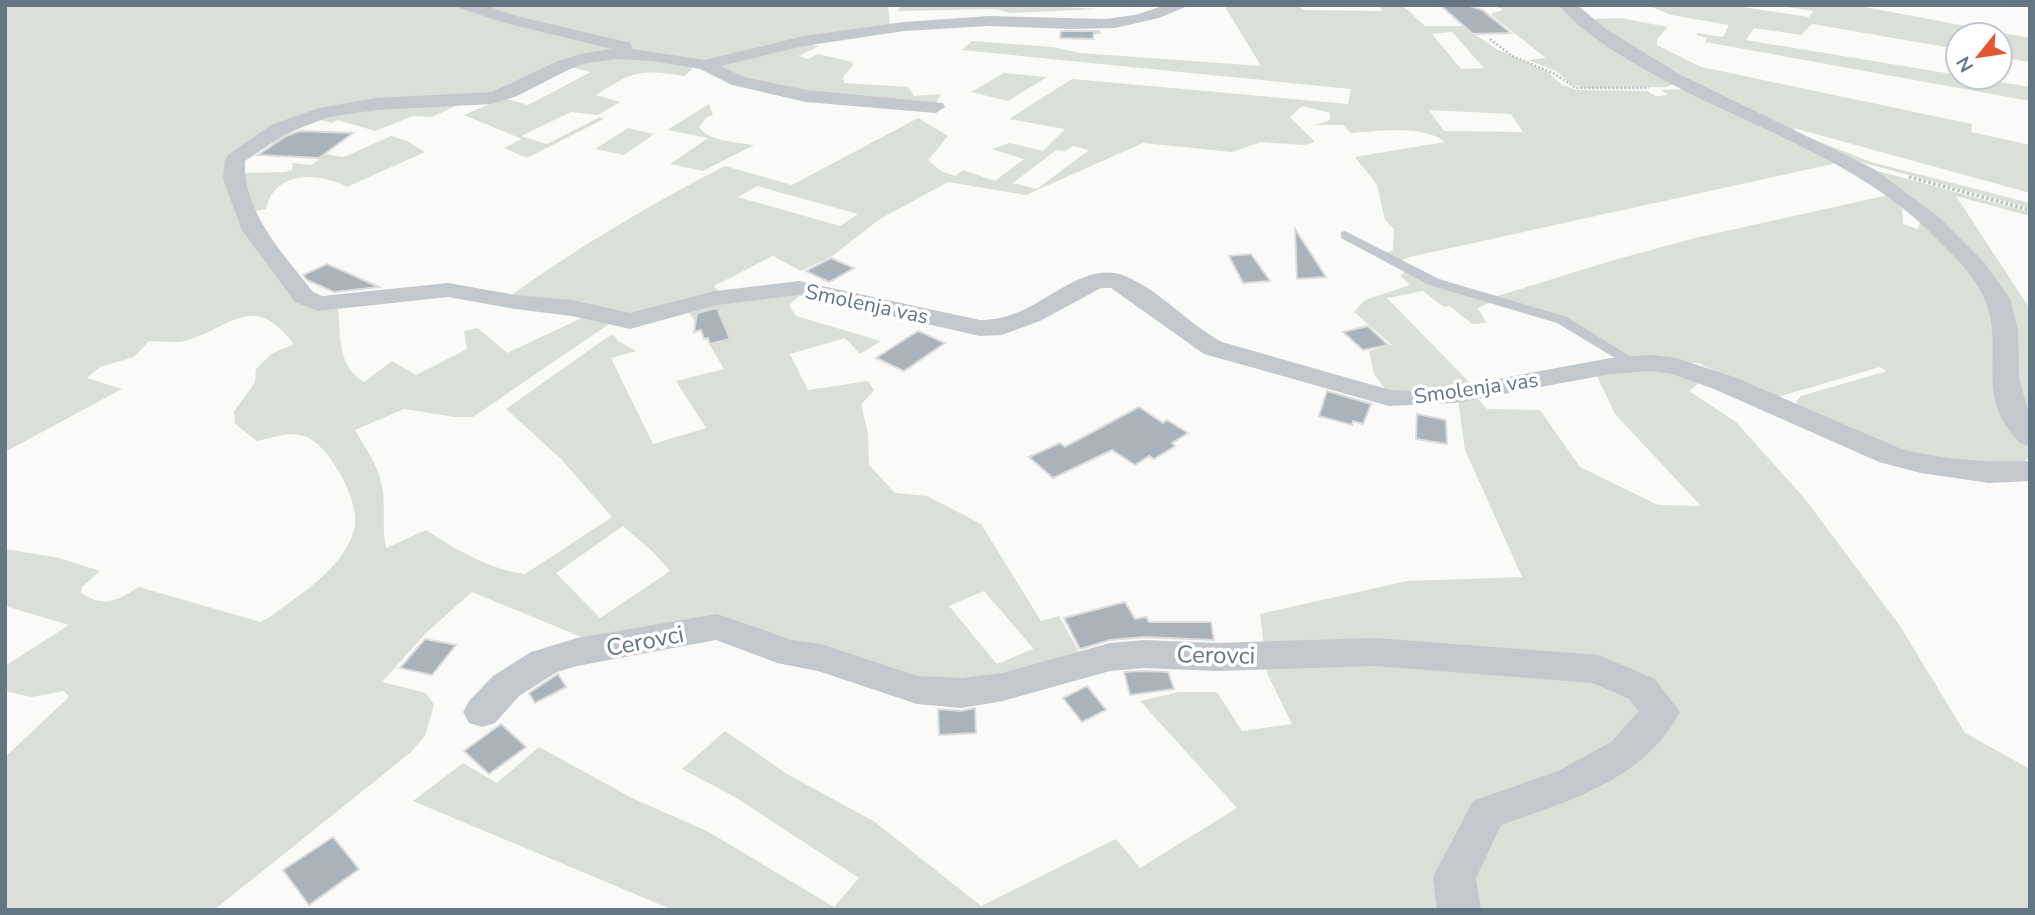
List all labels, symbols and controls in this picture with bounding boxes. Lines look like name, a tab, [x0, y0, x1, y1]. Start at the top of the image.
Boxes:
north arrow	[1944, 21, 2014, 91]
text: N	[1950, 51, 1980, 77]
street label: Smolenja vas	[803, 277, 931, 331]
street label: Smolenja vas	[1412, 365, 1540, 411]
street label: Cerovci	[603, 618, 687, 664]
street label: Cerovci	[1176, 638, 1256, 672]

